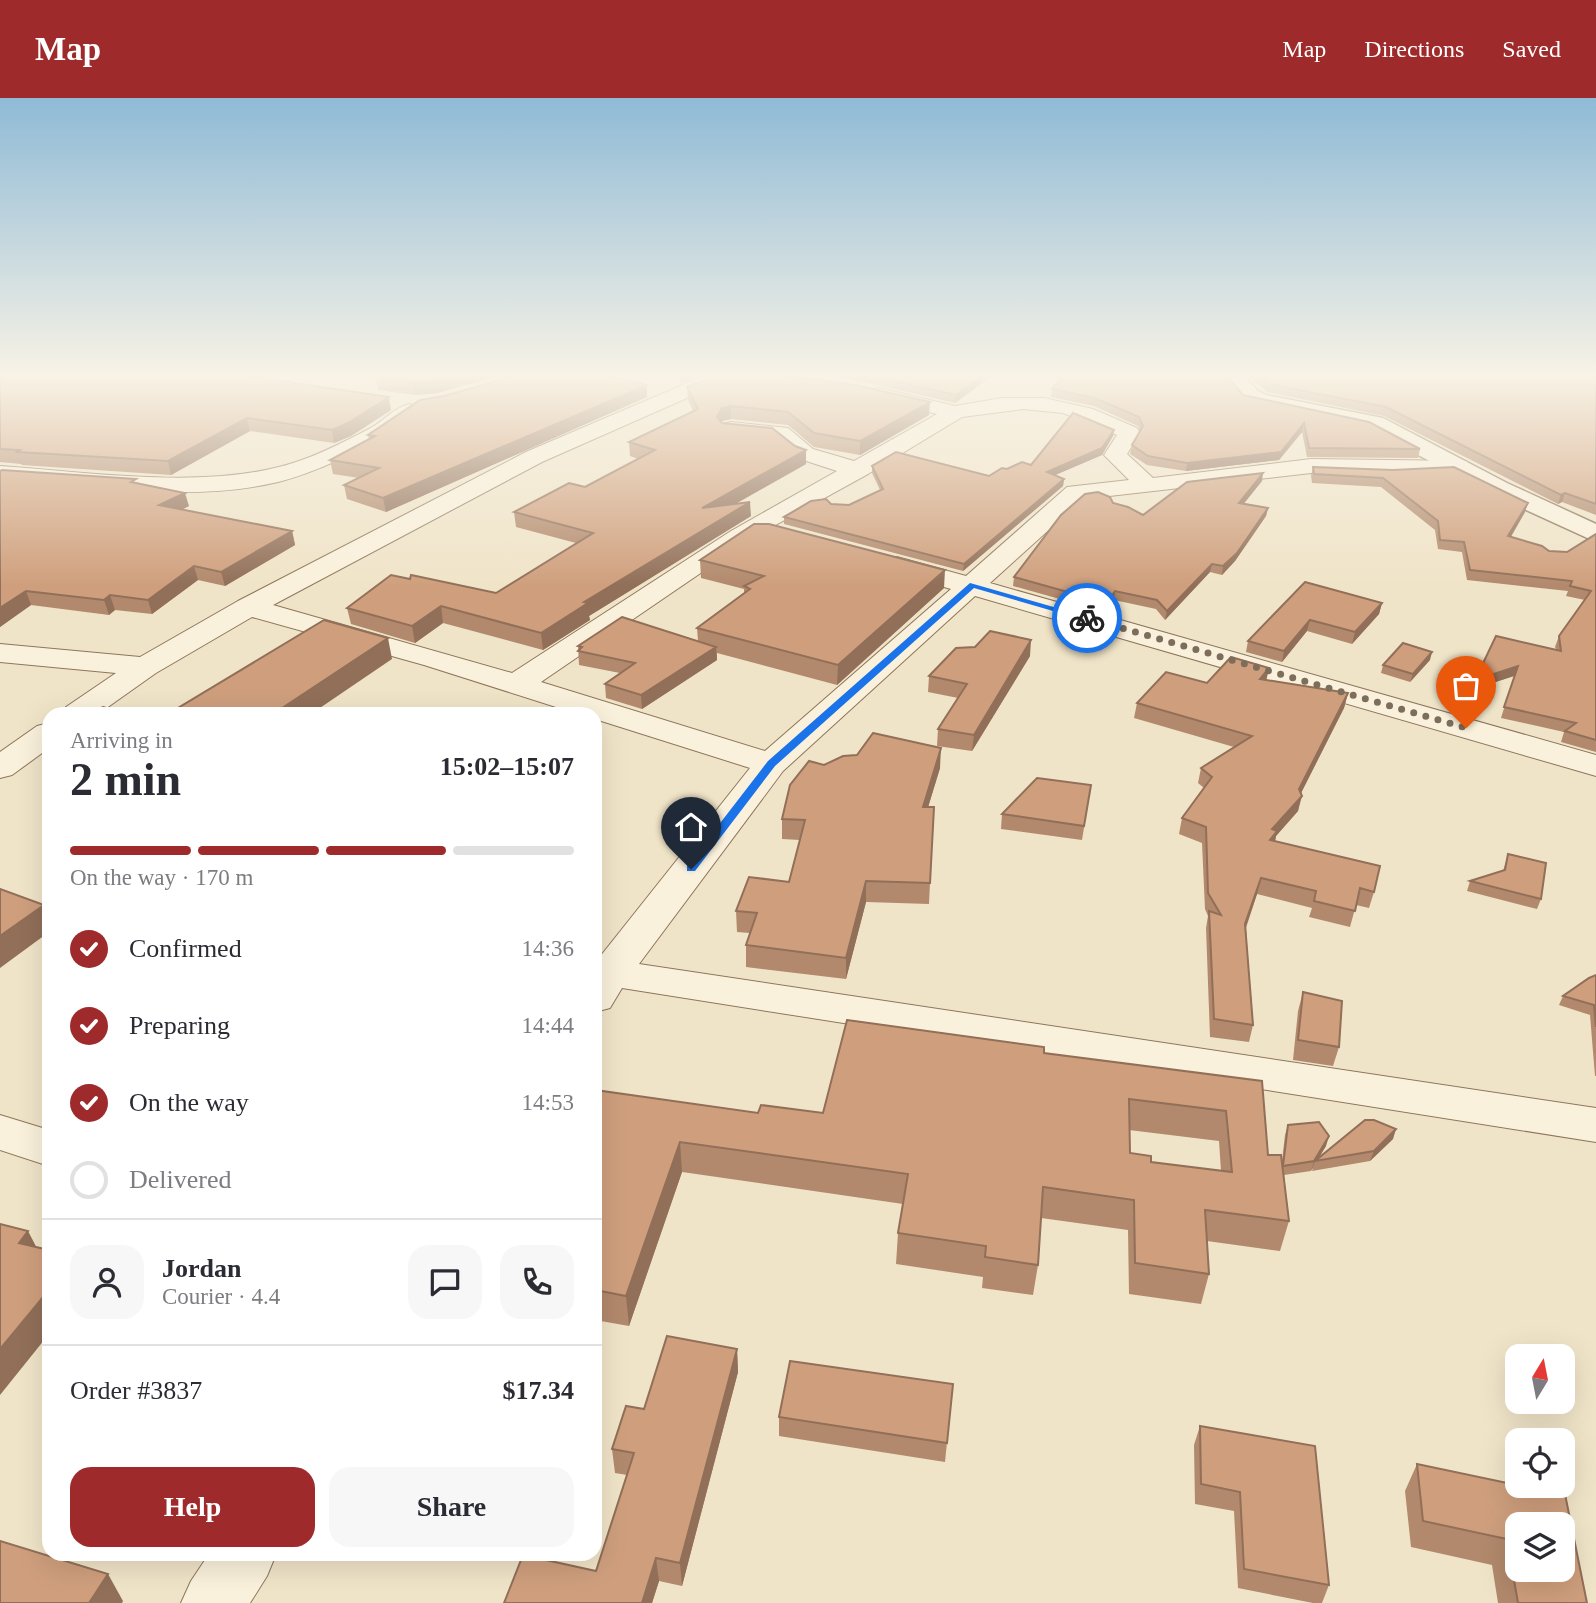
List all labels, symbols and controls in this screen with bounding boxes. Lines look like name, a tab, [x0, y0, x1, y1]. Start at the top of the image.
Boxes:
text: Map	[35, 31, 101, 67]
text: Map	[1282, 36, 1326, 62]
text: Directions	[1364, 36, 1464, 62]
text: Saved	[1502, 36, 1561, 62]
courier	[1052, 583, 1122, 653]
icon: bike	[1068, 599, 1106, 637]
pin	[1436, 656, 1496, 728]
icon: bag	[1447, 667, 1485, 705]
text: Arriving in	[70, 728, 173, 753]
text: 15:02–15:07	[440, 752, 574, 781]
text: 2 min	[70, 754, 181, 805]
pin	[661, 797, 721, 869]
icon: home	[672, 808, 710, 846]
text: On the way · 170 m	[70, 865, 253, 890]
icon: check	[70, 930, 108, 968]
text: Confirmed	[129, 934, 242, 963]
text: 14:36	[522, 936, 574, 961]
icon: check	[70, 1007, 108, 1045]
text: Preparing	[129, 1011, 230, 1040]
text: 14:44	[522, 1013, 574, 1038]
icon: check	[70, 1084, 108, 1122]
text: On the way	[129, 1088, 249, 1117]
text: 14:53	[522, 1090, 574, 1115]
text: Delivered	[129, 1165, 232, 1194]
button: person	[70, 1245, 144, 1319]
button: chat	[408, 1245, 482, 1319]
button: phone	[500, 1245, 574, 1319]
text: Jordan	[162, 1254, 241, 1283]
text: Courier · 4.4	[162, 1284, 280, 1309]
north arrow	[1505, 1344, 1575, 1414]
map controls	[1505, 1344, 1575, 1582]
text: Order #3837	[70, 1376, 202, 1405]
text: $17.34	[503, 1376, 574, 1405]
button: locate	[1505, 1428, 1575, 1498]
button: Help	[70, 1467, 315, 1547]
button: Share	[329, 1467, 574, 1547]
button: layers	[1505, 1512, 1575, 1582]

